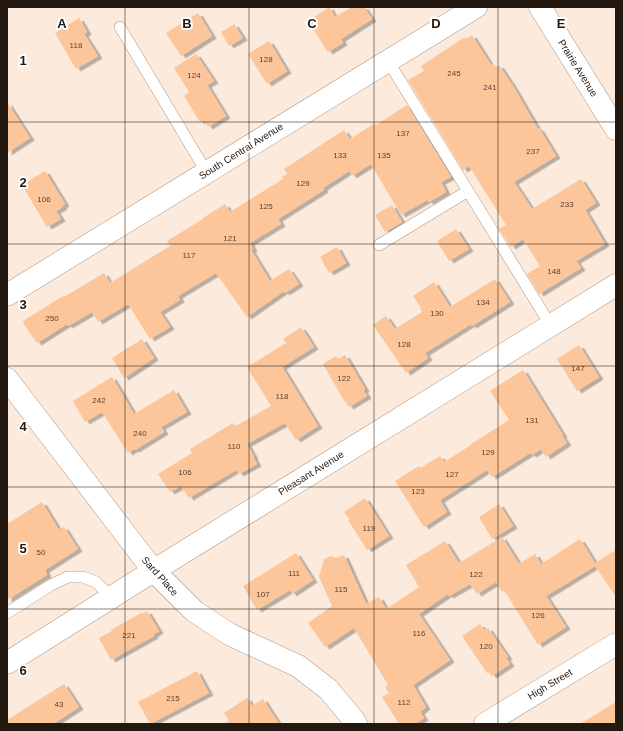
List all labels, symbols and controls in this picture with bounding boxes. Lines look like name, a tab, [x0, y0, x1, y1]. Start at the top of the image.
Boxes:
text: A	[57, 16, 67, 31]
text: B	[182, 16, 192, 31]
text: C	[307, 16, 317, 31]
text: D	[431, 16, 441, 31]
text: E	[557, 16, 566, 31]
street label: Prairie Avenue	[556, 38, 600, 99]
house number: 118	[70, 41, 83, 50]
text: 1	[19, 53, 27, 68]
house number: 128	[259, 55, 273, 64]
house number: 245	[447, 69, 461, 78]
house number: 124	[187, 71, 201, 80]
house number: 241	[483, 83, 497, 92]
street label: South Central Avenue	[197, 120, 285, 181]
house number: 137	[396, 129, 410, 138]
house number: 237	[526, 147, 540, 156]
house number: 133	[333, 151, 347, 160]
house number: 135	[377, 151, 391, 160]
text: 2	[19, 175, 27, 190]
house number: 129	[296, 179, 310, 188]
house number: 106	[37, 195, 51, 204]
house number: 233	[560, 200, 574, 209]
house number: 125	[259, 202, 273, 211]
house number: 121	[223, 234, 237, 243]
house number: 117	[183, 251, 196, 260]
house number: 148	[547, 267, 561, 276]
text: 3	[19, 297, 27, 312]
house number: 134	[476, 298, 490, 307]
house number: 130	[430, 309, 444, 318]
house number: 250	[45, 314, 59, 323]
house number: 128	[397, 340, 411, 349]
house number: 147	[571, 364, 585, 373]
house number: 122	[337, 374, 351, 383]
house number: 118	[276, 392, 289, 401]
house number: 242	[92, 396, 106, 405]
house number: 131	[525, 416, 539, 425]
text: 4	[19, 419, 27, 434]
house number: 240	[133, 429, 147, 438]
house number: 110	[228, 442, 241, 451]
street label: Pleasant Avenue	[276, 448, 346, 498]
house number: 129	[481, 448, 495, 457]
house number: 106	[178, 468, 192, 477]
house number: 127	[445, 470, 459, 479]
house number: 123	[411, 487, 425, 496]
house number: 119	[363, 524, 376, 533]
text: 5	[19, 541, 27, 556]
house number: 50	[37, 548, 46, 557]
street label: Sard Place	[140, 554, 181, 598]
house number: 111	[288, 569, 301, 578]
house number: 122	[469, 570, 483, 579]
house number: 115	[335, 585, 348, 594]
house number: 107	[256, 590, 270, 599]
house number: 126	[531, 611, 545, 620]
house number: 116	[413, 629, 426, 638]
house number: 221	[122, 631, 136, 640]
house number: 120	[479, 642, 493, 651]
text: 6	[19, 663, 27, 678]
street label: High Street	[526, 666, 574, 702]
house number: 215	[166, 694, 180, 703]
house number: 112	[398, 698, 411, 707]
house number: 43	[55, 700, 64, 709]

